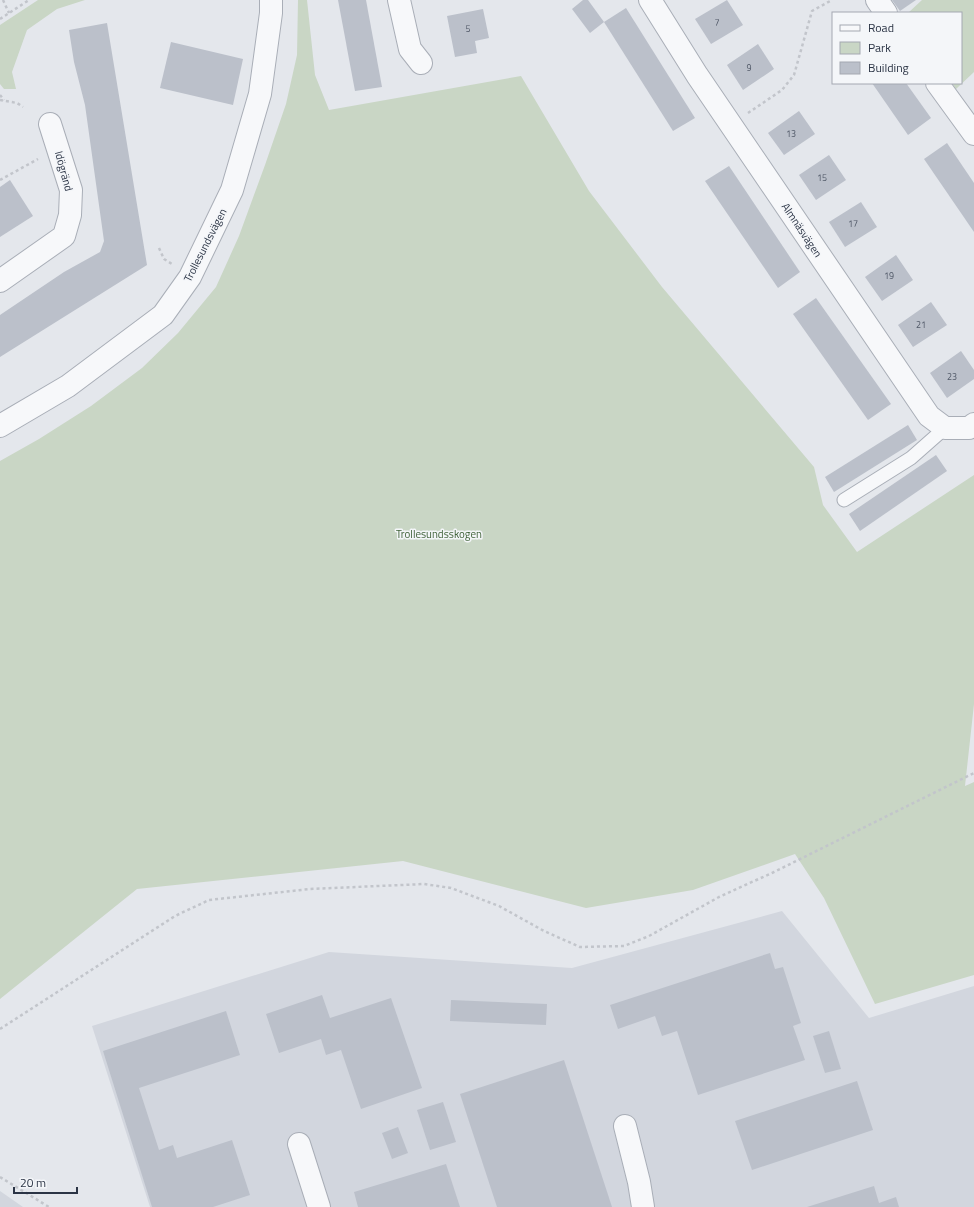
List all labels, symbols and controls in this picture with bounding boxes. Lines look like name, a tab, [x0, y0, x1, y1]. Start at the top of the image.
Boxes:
legend	[832, 12, 962, 84]
house number: 7	[714, 16, 720, 29]
text: Road	[868, 18, 894, 37]
house number: 5	[465, 22, 471, 35]
text: Park	[868, 38, 891, 57]
text: Building	[868, 58, 909, 77]
house number: 9	[746, 61, 752, 74]
house number: 13	[786, 127, 796, 140]
street label: Idögränd	[51, 149, 77, 193]
house number: 15	[817, 171, 827, 184]
street label: Almnäsvägen	[778, 200, 826, 260]
street label: Trollesundsvägen	[180, 205, 230, 285]
house number: 17	[848, 217, 858, 230]
house number: 19	[884, 269, 894, 282]
house number: 21	[916, 318, 926, 331]
house number: 23	[947, 370, 957, 383]
park label: Trollesundsskogen	[396, 526, 482, 542]
scale bar	[14, 1169, 77, 1195]
text: 20 m	[20, 1173, 46, 1192]

